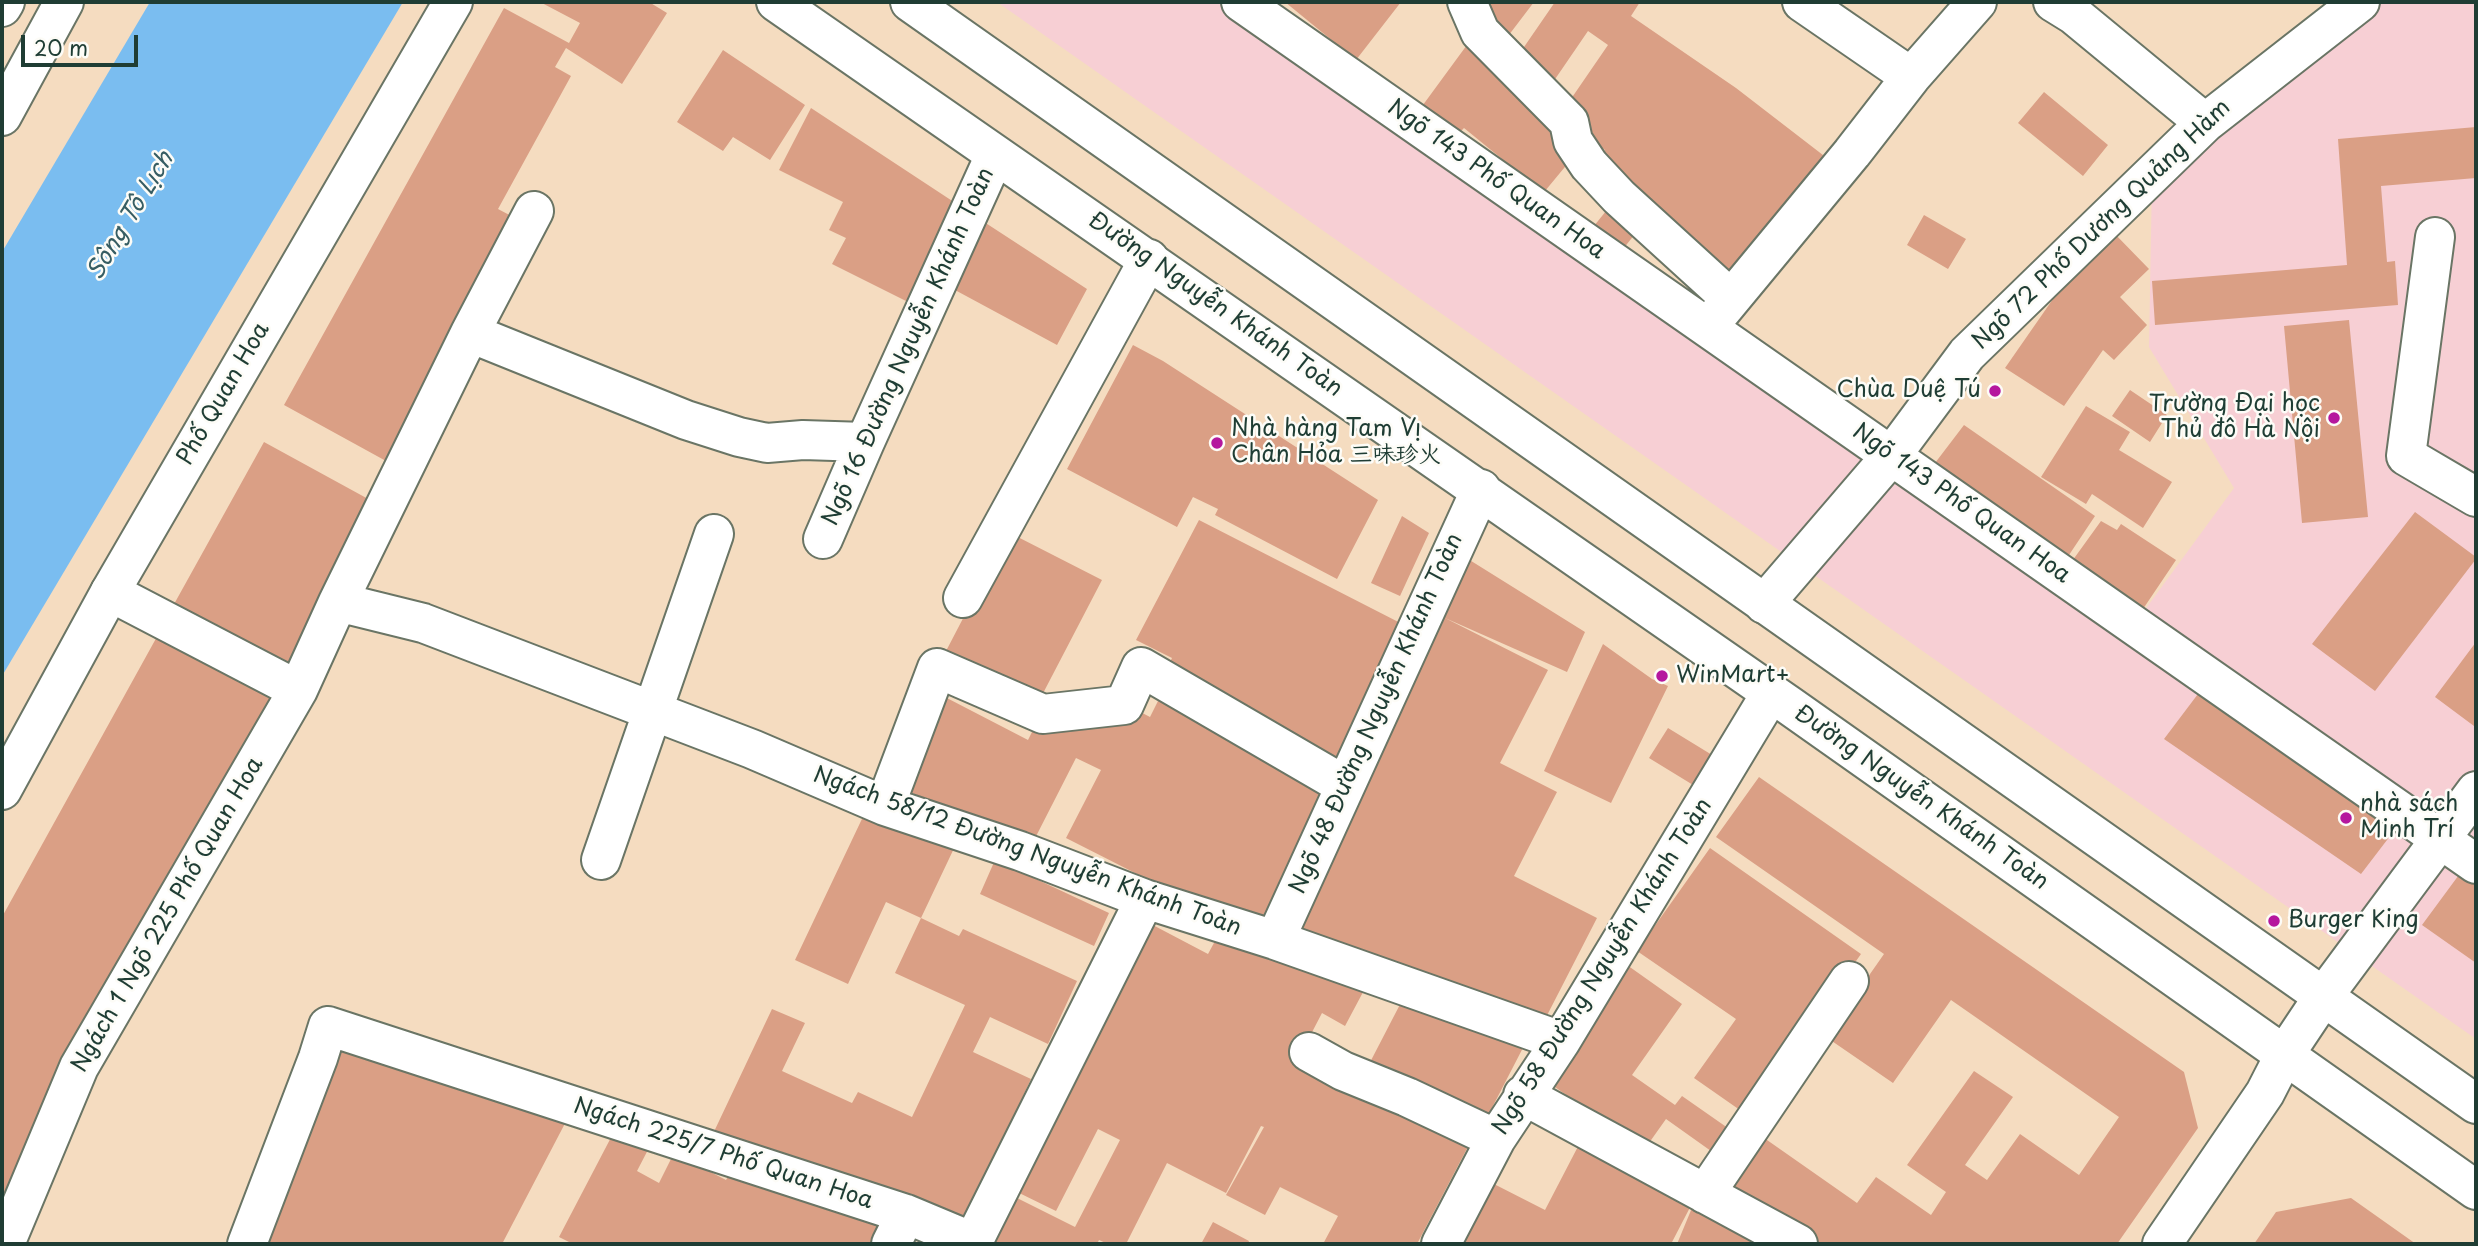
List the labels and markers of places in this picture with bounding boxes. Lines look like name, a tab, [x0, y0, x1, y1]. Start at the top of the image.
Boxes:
place label: Chùa Duệ Tú	[1836, 377, 1981, 405]
marker: Chùa Duệ Tú	[1987, 383, 2003, 399]
place label: Trường Đại học Thủ đô Hà Nội	[2149, 391, 2320, 445]
marker: Trường Đại học Thủ đô Hà Nội	[2326, 410, 2342, 426]
place label: Nhà hàng Tam Vị Chân Hỏa 三味珍火	[1231, 416, 1442, 470]
marker: Nhà hàng Tam Vị Chân Hỏa 三味珍火	[1209, 435, 1225, 451]
place label: WinMart+	[1676, 662, 1790, 690]
marker: WinMart+	[1654, 668, 1670, 684]
place label: nhà sách Minh Trí	[2360, 791, 2458, 845]
marker: nhà sách Minh Trí	[2338, 810, 2354, 826]
place label: Burger King	[2288, 907, 2419, 935]
marker: Burger King	[2266, 913, 2282, 929]

